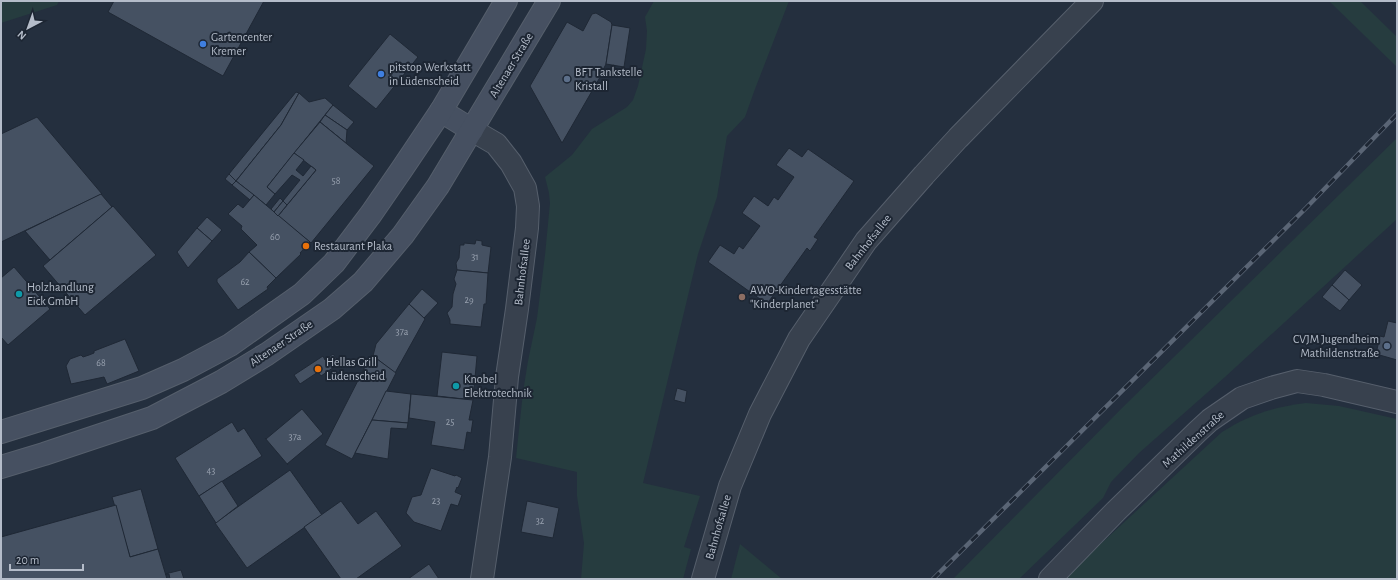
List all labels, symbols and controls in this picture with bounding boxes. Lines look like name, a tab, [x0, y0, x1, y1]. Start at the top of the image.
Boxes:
north arrow	[8, 8, 48, 48]
text: N	[15, 29, 28, 42]
place label: Gartencenter Kremer	[211, 31, 272, 57]
street label: Altenaer Straße	[487, 31, 535, 99]
marker: Gartencenter Kremer	[198, 39, 208, 49]
place label: pitstop Werkstatt in Lüdenscheid	[389, 61, 471, 87]
place label: BFT Tankstelle Kristall	[575, 66, 642, 92]
marker: pitstop Werkstatt in Lüdenscheid	[376, 69, 386, 79]
marker: BFT Tankstelle Kristall	[562, 74, 572, 84]
house number: 58	[332, 176, 341, 186]
street label: Bahnhofsallee	[843, 212, 893, 272]
house number: 60	[270, 232, 280, 242]
street label: Bahnhofsallee	[512, 238, 532, 306]
place label: Restaurant Plaka	[314, 240, 393, 252]
marker: Restaurant Plaka	[301, 241, 311, 251]
house number: 31	[471, 252, 479, 262]
house number: 62	[240, 277, 250, 287]
place label: Holzhandlung Eick GmbH	[27, 281, 94, 307]
place label: AWO-Kindertagesstätte "Kinderplanet"	[750, 284, 861, 310]
marker: Holzhandlung Eick GmbH	[14, 289, 24, 299]
marker: AWO-Kindertagesstätte "Kinderplanet"	[737, 292, 747, 302]
house number: 29	[464, 295, 474, 305]
street label: Altenaer Straße	[247, 318, 315, 368]
house number: 37a	[396, 327, 409, 337]
place label: CVJM Jugendheim Mathildenstraße	[1293, 333, 1379, 359]
marker: CVJM Jugendheim Mathildenstraße	[1382, 341, 1392, 351]
place label: Hellas Grill Lüdenscheid	[326, 356, 385, 382]
house number: 68	[96, 358, 106, 368]
marker: Hellas Grill Lüdenscheid	[313, 364, 323, 374]
place label: Knobel Elektrotechnik	[464, 373, 532, 399]
marker: Knobel Elektrotechnik	[451, 381, 461, 391]
street label: Mathildenstraße	[1160, 408, 1226, 470]
house number: 25	[446, 417, 454, 427]
house number: 37a	[289, 432, 302, 442]
house number: 43	[207, 466, 215, 476]
street label: Bahnhofsallee	[703, 493, 733, 561]
house number: 23	[432, 496, 440, 506]
house number: 32	[536, 516, 545, 526]
scale bar	[10, 546, 83, 572]
text: 20 m	[16, 554, 39, 566]

